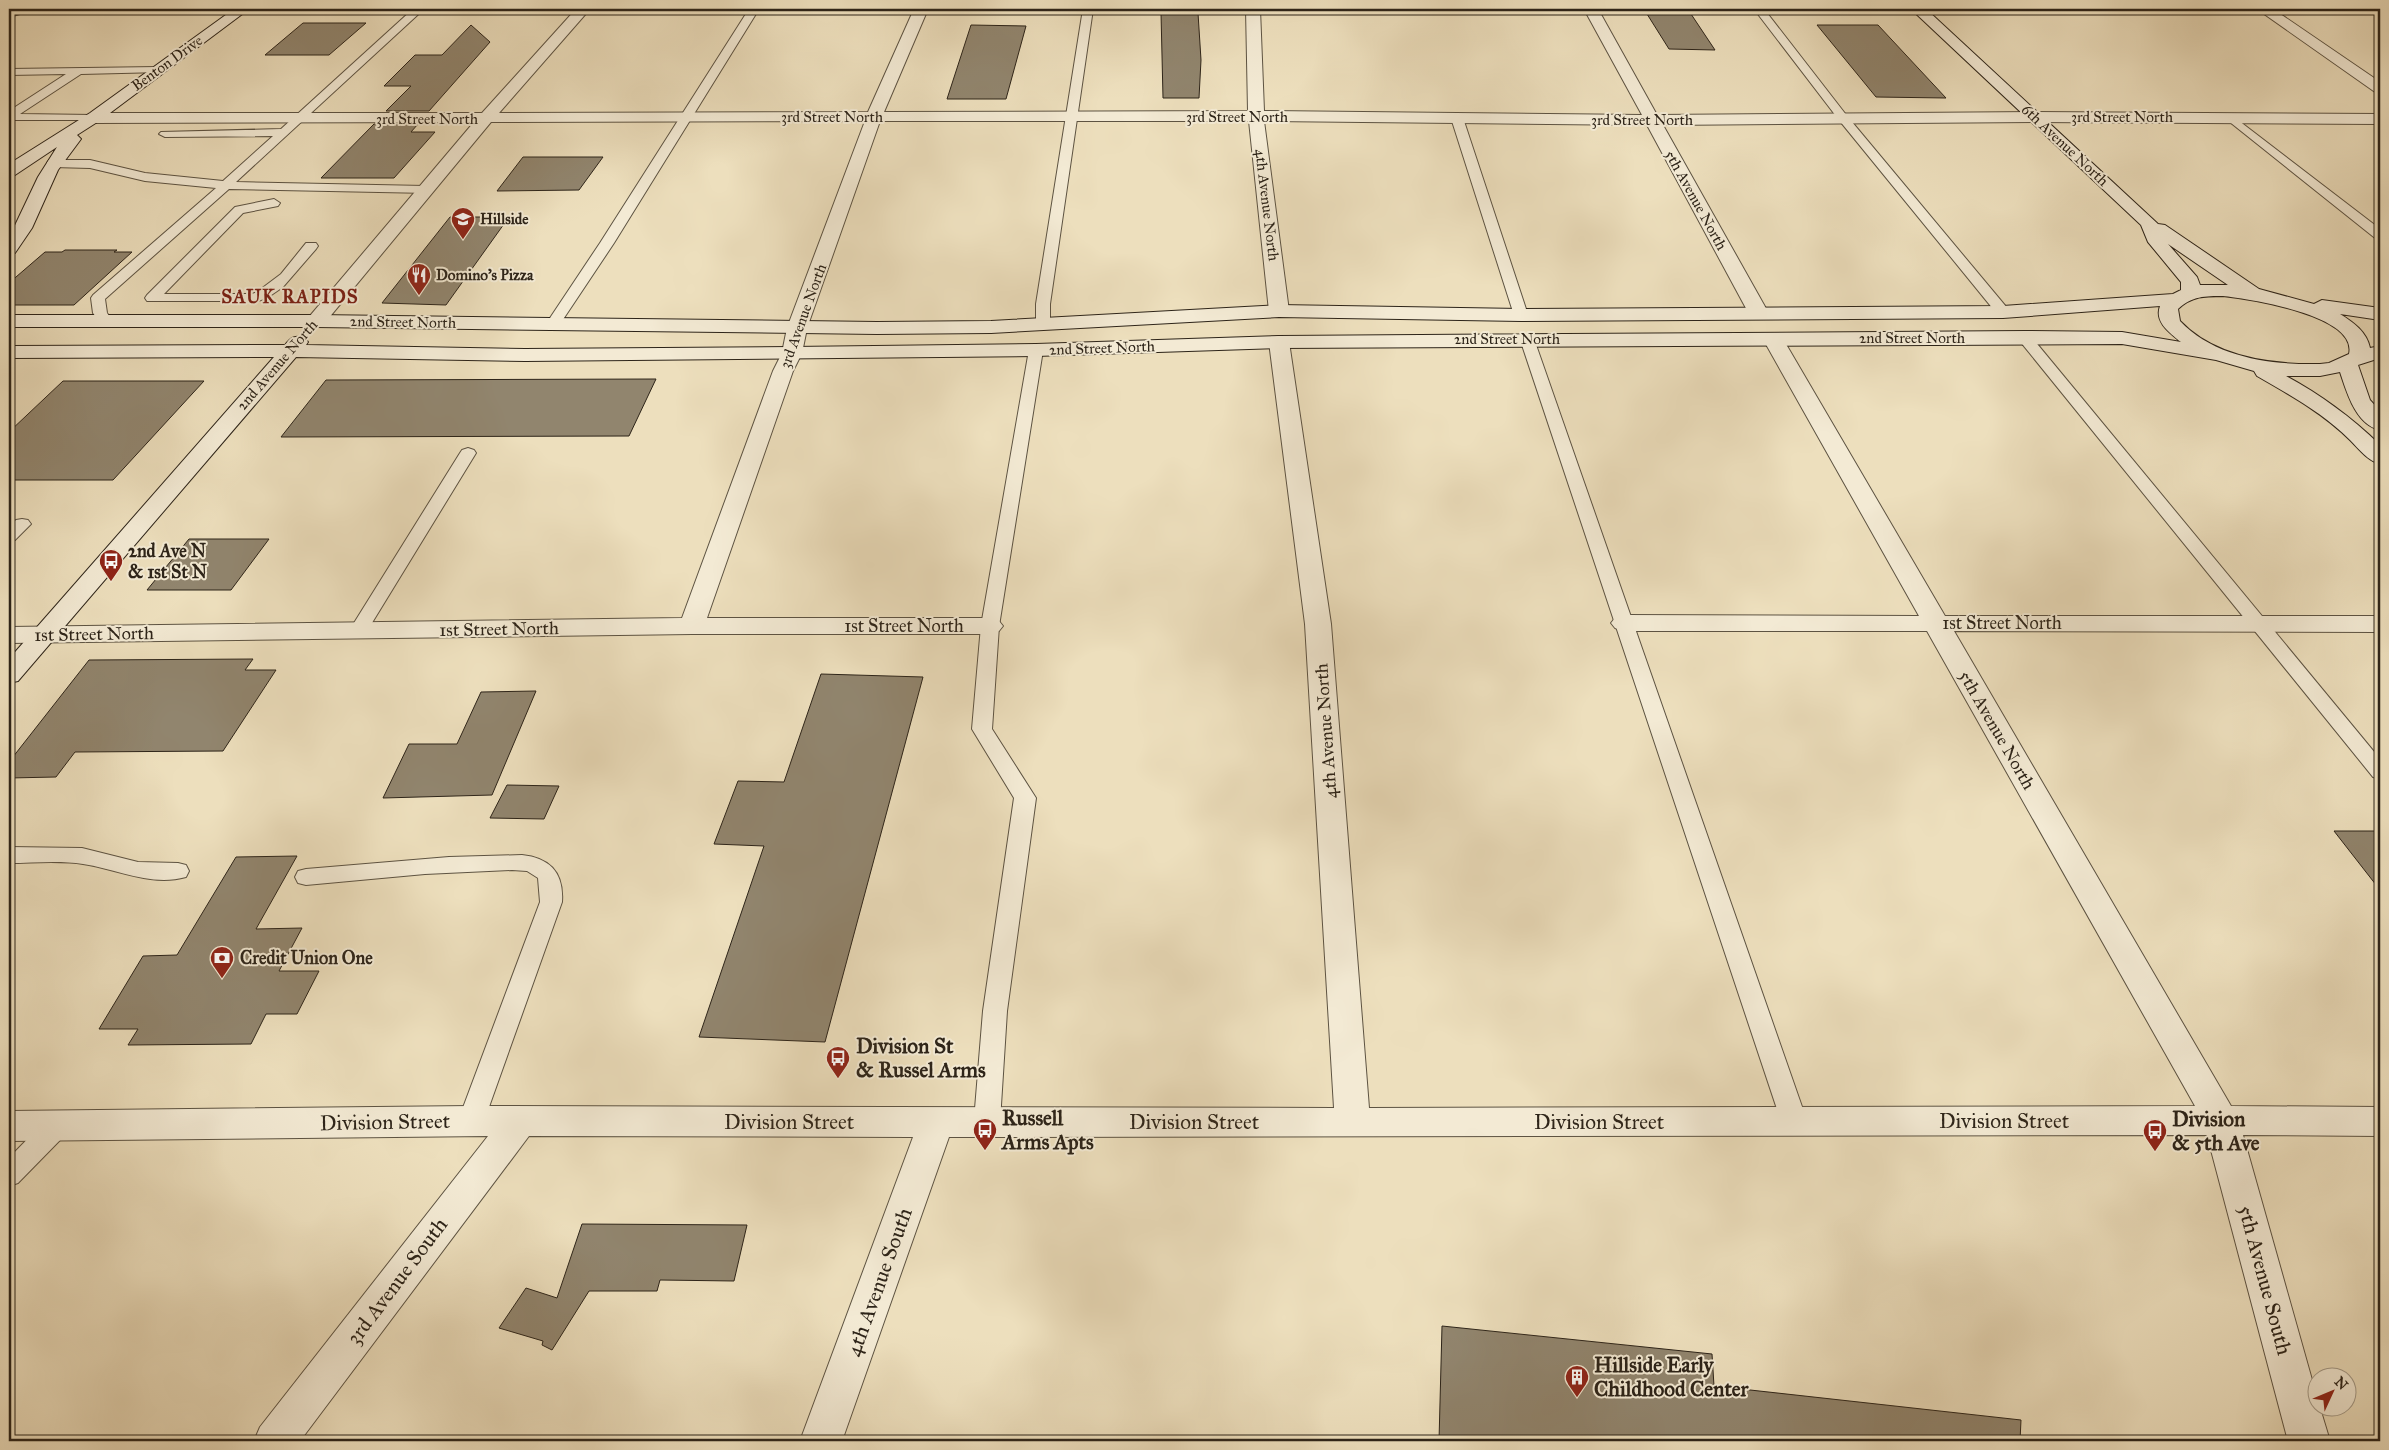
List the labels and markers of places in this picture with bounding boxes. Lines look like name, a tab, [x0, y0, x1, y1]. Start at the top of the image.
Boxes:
school or university icon: Hillside	[450, 206, 476, 240]
place label: Hillside	[480, 210, 529, 228]
restaurant icon: Domino's Pizza	[406, 262, 432, 296]
place label: Domino's Pizza	[436, 266, 534, 284]
place label: 2nd Ave N & 1st St N	[128, 540, 208, 583]
bus stop icon: 2nd Ave N & 1st St N	[98, 548, 124, 582]
bank icon: Credit Union One	[209, 945, 235, 979]
place label: Credit Union One	[240, 947, 373, 969]
place label: Division St & Russel Arms	[856, 1033, 986, 1083]
bus stop icon: Division St & Russel Arms	[825, 1045, 851, 1079]
place label: Russell Arms Apts	[1000, 1105, 1094, 1155]
place label: Division & 5th Ave	[2172, 1106, 2260, 1156]
bus stop icon: Russell Arms Apts	[972, 1117, 998, 1151]
bus stop icon: Division & 5th Ave	[2142, 1118, 2168, 1152]
place label: Hillside Early Childhood Center	[1594, 1352, 1750, 1402]
building icon: Hillside Early Childhood Center	[1564, 1364, 1590, 1398]

